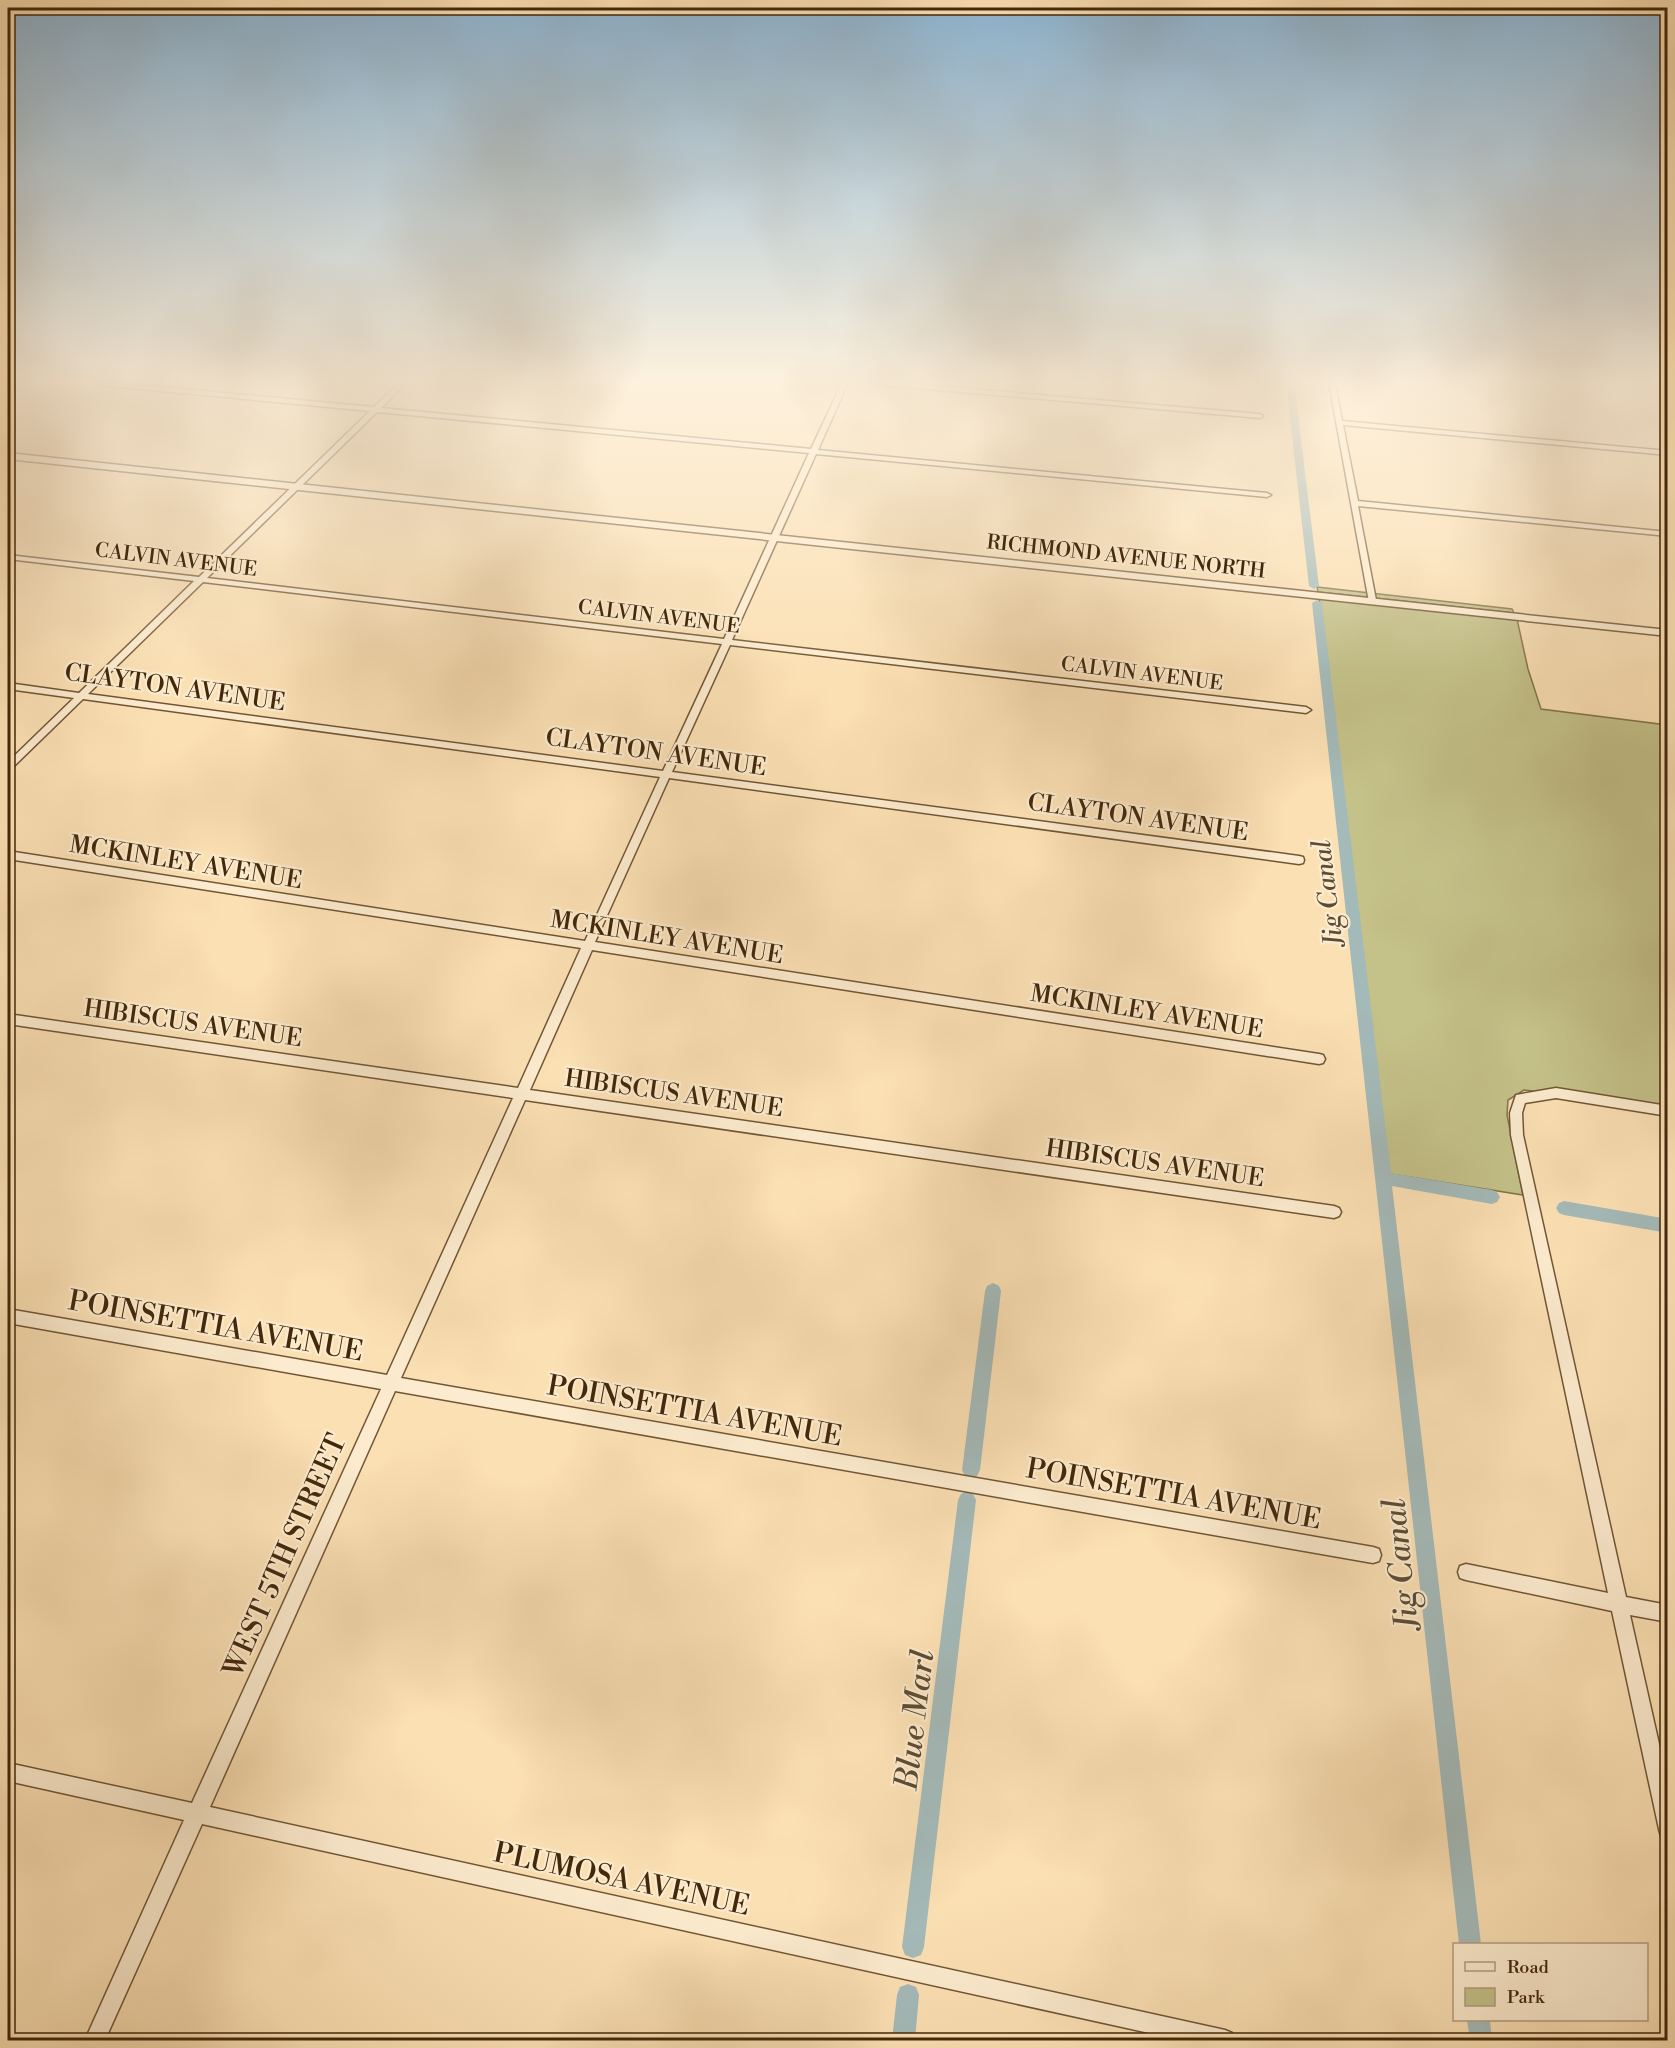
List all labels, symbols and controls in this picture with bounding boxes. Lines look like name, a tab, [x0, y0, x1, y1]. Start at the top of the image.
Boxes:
street label: RICHMOND AVENUE NORTH	[985, 530, 1266, 585]
street label: CALVIN AVENUE	[93, 538, 258, 583]
street label: CALVIN AVENUE	[576, 595, 741, 640]
street label: CALVIN AVENUE	[1059, 652, 1224, 697]
street label: CLAYTON AVENUE	[63, 658, 287, 718]
street label: CLAYTON AVENUE	[544, 723, 768, 783]
street label: CLAYTON AVENUE	[1026, 788, 1250, 848]
street label: MCKINLEY AVENUE	[67, 830, 304, 896]
water label: Jig Canal	[1306, 838, 1351, 951]
street label: MCKINLEY AVENUE	[548, 905, 785, 971]
street label: MCKINLEY AVENUE	[1028, 979, 1265, 1045]
street label: HIBISCUS AVENUE	[82, 994, 304, 1054]
street label: HIBISCUS AVENUE	[563, 1064, 785, 1124]
street label: HIBISCUS AVENUE	[1044, 1134, 1266, 1194]
street label: POINSETTIA AVENUE	[66, 1283, 366, 1370]
street label: POINSETTIA AVENUE	[545, 1368, 845, 1455]
street label: WEST 5TH STREET	[216, 1429, 355, 1684]
street label: POINSETTIA AVENUE	[1024, 1451, 1324, 1538]
water label: Jig Canal	[1374, 1496, 1428, 1634]
water label: Blue Marl	[886, 1647, 944, 1793]
street label: PLUMOSA AVENUE	[490, 1835, 753, 1924]
legend	[1453, 1943, 1648, 2021]
text: Road	[1507, 1956, 1550, 1979]
text: Park	[1507, 1986, 1546, 2009]

